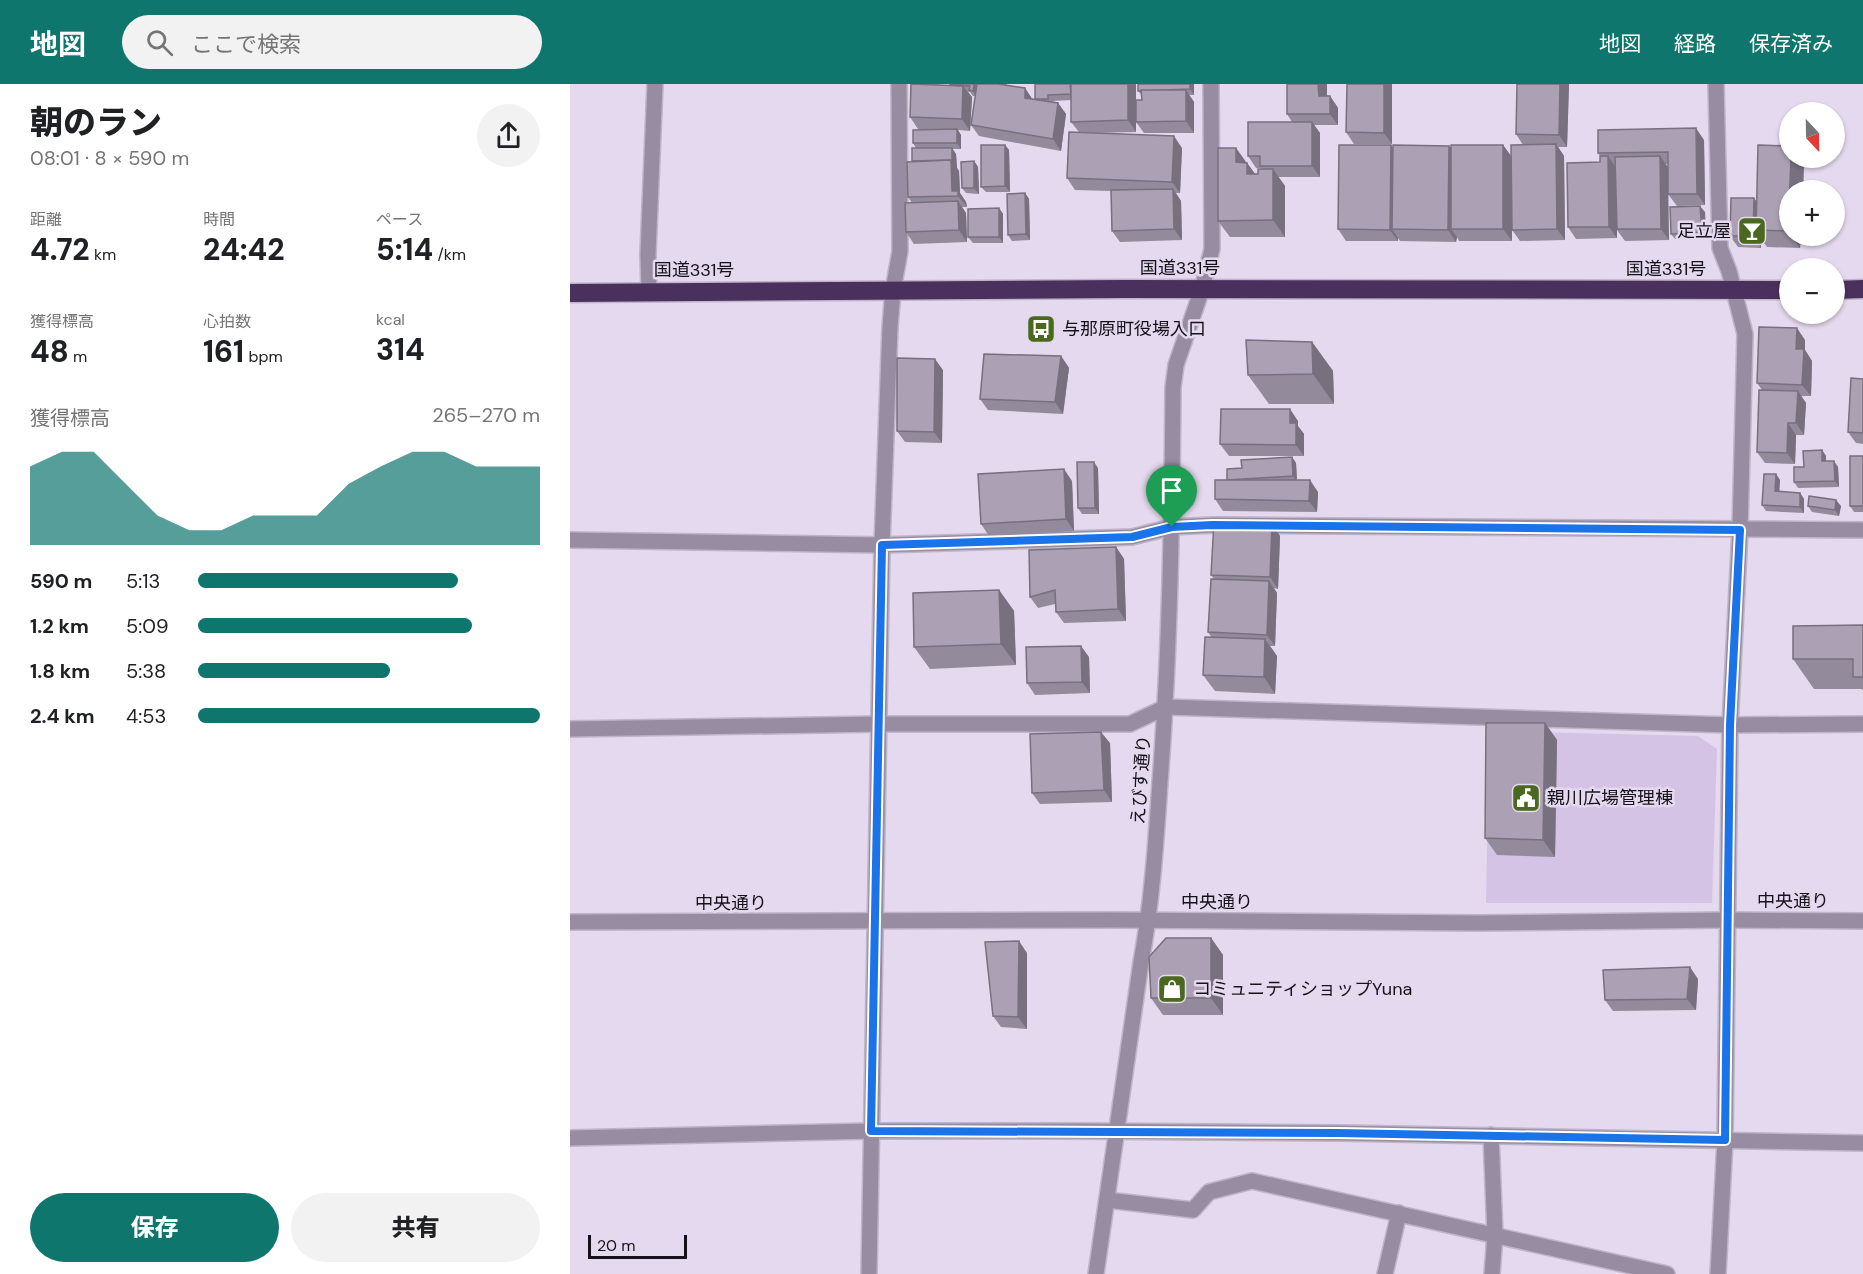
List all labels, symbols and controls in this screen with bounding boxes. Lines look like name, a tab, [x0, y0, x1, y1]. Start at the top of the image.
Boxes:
search box	[122, 15, 542, 69]
text: 地図	[30, 26, 86, 63]
icon: search	[143, 26, 176, 59]
text: ここで検索	[191, 30, 301, 59]
text: 地図	[1599, 30, 1641, 58]
text: 経路	[1674, 30, 1716, 58]
text: 保存済み	[1749, 30, 1833, 58]
text: 朝のラン	[30, 101, 162, 144]
north arrow	[1779, 102, 1845, 168]
map controls	[1779, 102, 1845, 324]
button: share	[477, 104, 540, 167]
text: 08:01 · 8 × 590 m	[30, 145, 189, 171]
button: +	[1779, 180, 1845, 246]
text: 距離	[30, 209, 62, 230]
text: 時間	[203, 209, 235, 230]
text: ペース	[376, 209, 423, 230]
bar icon: 足立屋	[1736, 215, 1768, 247]
place label: 足立屋	[1677, 219, 1731, 243]
text: 4.72	[30, 230, 90, 269]
text: 24:42	[203, 230, 285, 269]
text: 5:14	[376, 230, 433, 269]
text: km	[90, 244, 116, 265]
text: /km	[433, 244, 466, 265]
street label: 国道331号	[1140, 256, 1220, 280]
street label: 国道331号	[1626, 257, 1706, 281]
street label: 国道331号	[654, 258, 734, 282]
button: −	[1779, 258, 1845, 324]
text: kcal	[376, 309, 405, 330]
text: 獲得標高	[30, 311, 94, 332]
text: 心拍数	[203, 311, 251, 332]
bus stop icon: 与那原町役場入口	[1025, 313, 1057, 345]
place label: 与那原町役場入口	[1062, 317, 1206, 341]
text: 314	[376, 330, 425, 369]
text: 48	[30, 332, 69, 371]
text: 161	[203, 332, 244, 371]
text: m	[69, 346, 87, 367]
text: bpm	[244, 346, 283, 367]
text: 265–270 m	[432, 402, 540, 428]
text: 獲得標高	[30, 405, 110, 431]
pin	[1146, 465, 1197, 527]
icon: arrive	[1155, 474, 1188, 507]
text: 590 m	[30, 568, 92, 594]
text: 5:13	[126, 568, 160, 594]
text: 1.2 km	[30, 613, 89, 639]
text: 5:09	[126, 613, 168, 639]
text: 1.8 km	[30, 658, 90, 684]
text: 5:38	[126, 658, 166, 684]
text: 2.4 km	[30, 703, 95, 729]
text: 4:53	[126, 703, 166, 729]
street label: えびす通り	[1126, 734, 1156, 826]
public building icon: 親川広場管理棟	[1510, 782, 1542, 814]
place label: 親川広場管理棟	[1547, 786, 1673, 810]
street label: 中央通り	[1757, 889, 1829, 913]
street label: 中央通り	[1181, 890, 1253, 914]
street label: 中央通り	[695, 891, 767, 915]
shop icon: コミュニティショップYuna	[1156, 973, 1188, 1005]
place label: コミュニティショップYuna	[1193, 977, 1412, 1001]
button: 保存	[30, 1193, 279, 1262]
button: 共有	[291, 1193, 540, 1262]
scale bar	[588, 1232, 687, 1260]
text: 20 m	[597, 1235, 636, 1256]

